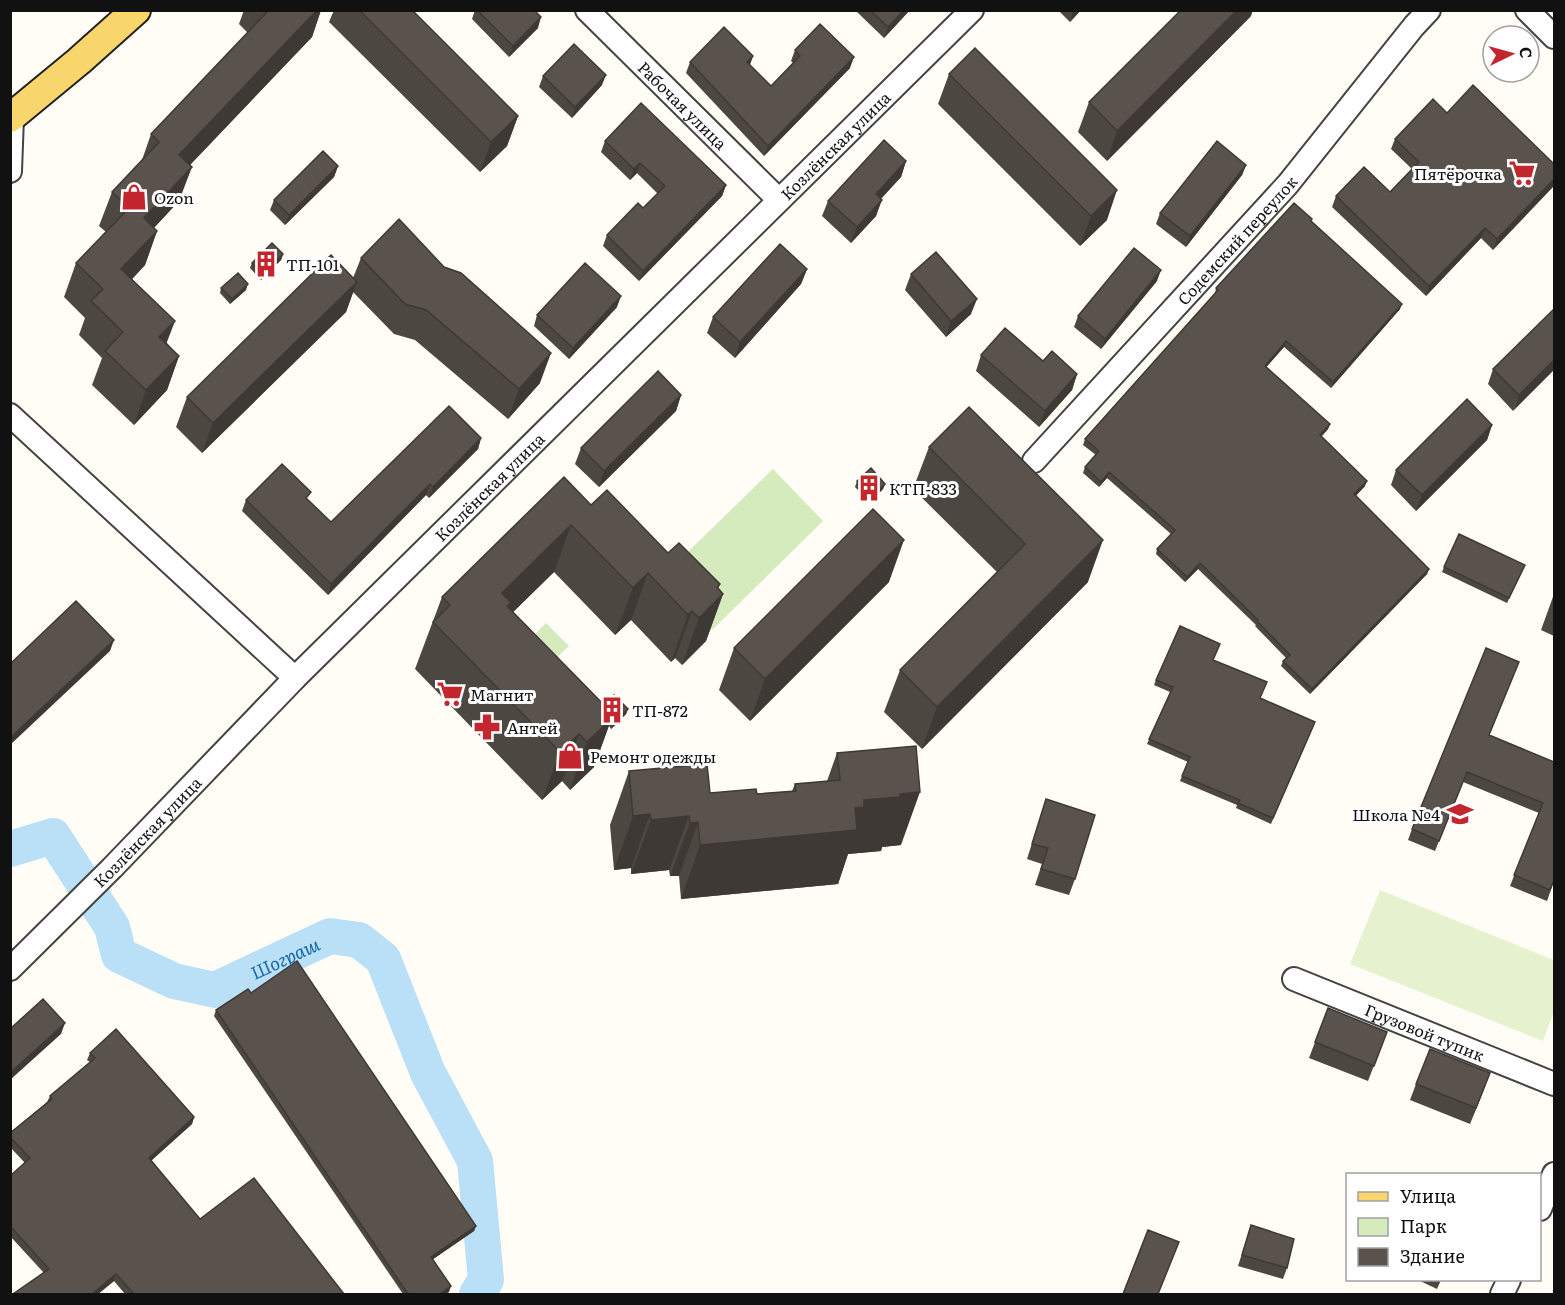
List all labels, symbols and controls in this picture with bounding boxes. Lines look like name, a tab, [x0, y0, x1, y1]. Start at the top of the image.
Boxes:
north arrow	[1481, 24, 1541, 84]
text: С	[1514, 46, 1539, 59]
street label: Рабочая улица	[633, 55, 733, 155]
street label: Козлёнская улица	[775, 85, 896, 205]
supermarket icon: Пятёрочка	[1507, 158, 1537, 188]
place label: Пятёрочка	[1414, 161, 1502, 185]
street label: Содемский переулок	[1171, 170, 1303, 310]
shop icon: Ozon	[119, 182, 149, 212]
place label: Ozon	[154, 185, 194, 209]
building icon: ТП-101	[251, 249, 281, 279]
place label: ТП-101	[286, 252, 340, 276]
street label: Козлёнская улица	[429, 426, 550, 546]
building icon: КТП-833	[854, 473, 884, 503]
place label: КТП-833	[889, 476, 957, 500]
supermarket icon: Магнит	[435, 679, 465, 709]
place label: Магнит	[470, 682, 534, 706]
building icon: ТП-872	[597, 695, 627, 725]
place label: ТП-872	[632, 698, 688, 722]
pharmacy icon: Антей	[472, 712, 502, 742]
place label: Антей	[507, 715, 558, 739]
shop icon: Ремонт одежды	[555, 741, 585, 771]
place label: Ремонт одежды	[590, 744, 716, 768]
street label: Козлёнская улица	[87, 770, 207, 892]
school or university icon: Школа №4	[1445, 799, 1475, 829]
place label: Школа №4	[1352, 802, 1440, 826]
water label: Шограш	[246, 929, 324, 985]
street label: Грузовой тупик	[1361, 997, 1489, 1067]
legend	[1346, 1173, 1541, 1281]
text: Улица	[1400, 1182, 1456, 1209]
text: Парк	[1400, 1212, 1447, 1239]
text: Здание	[1400, 1242, 1465, 1269]

